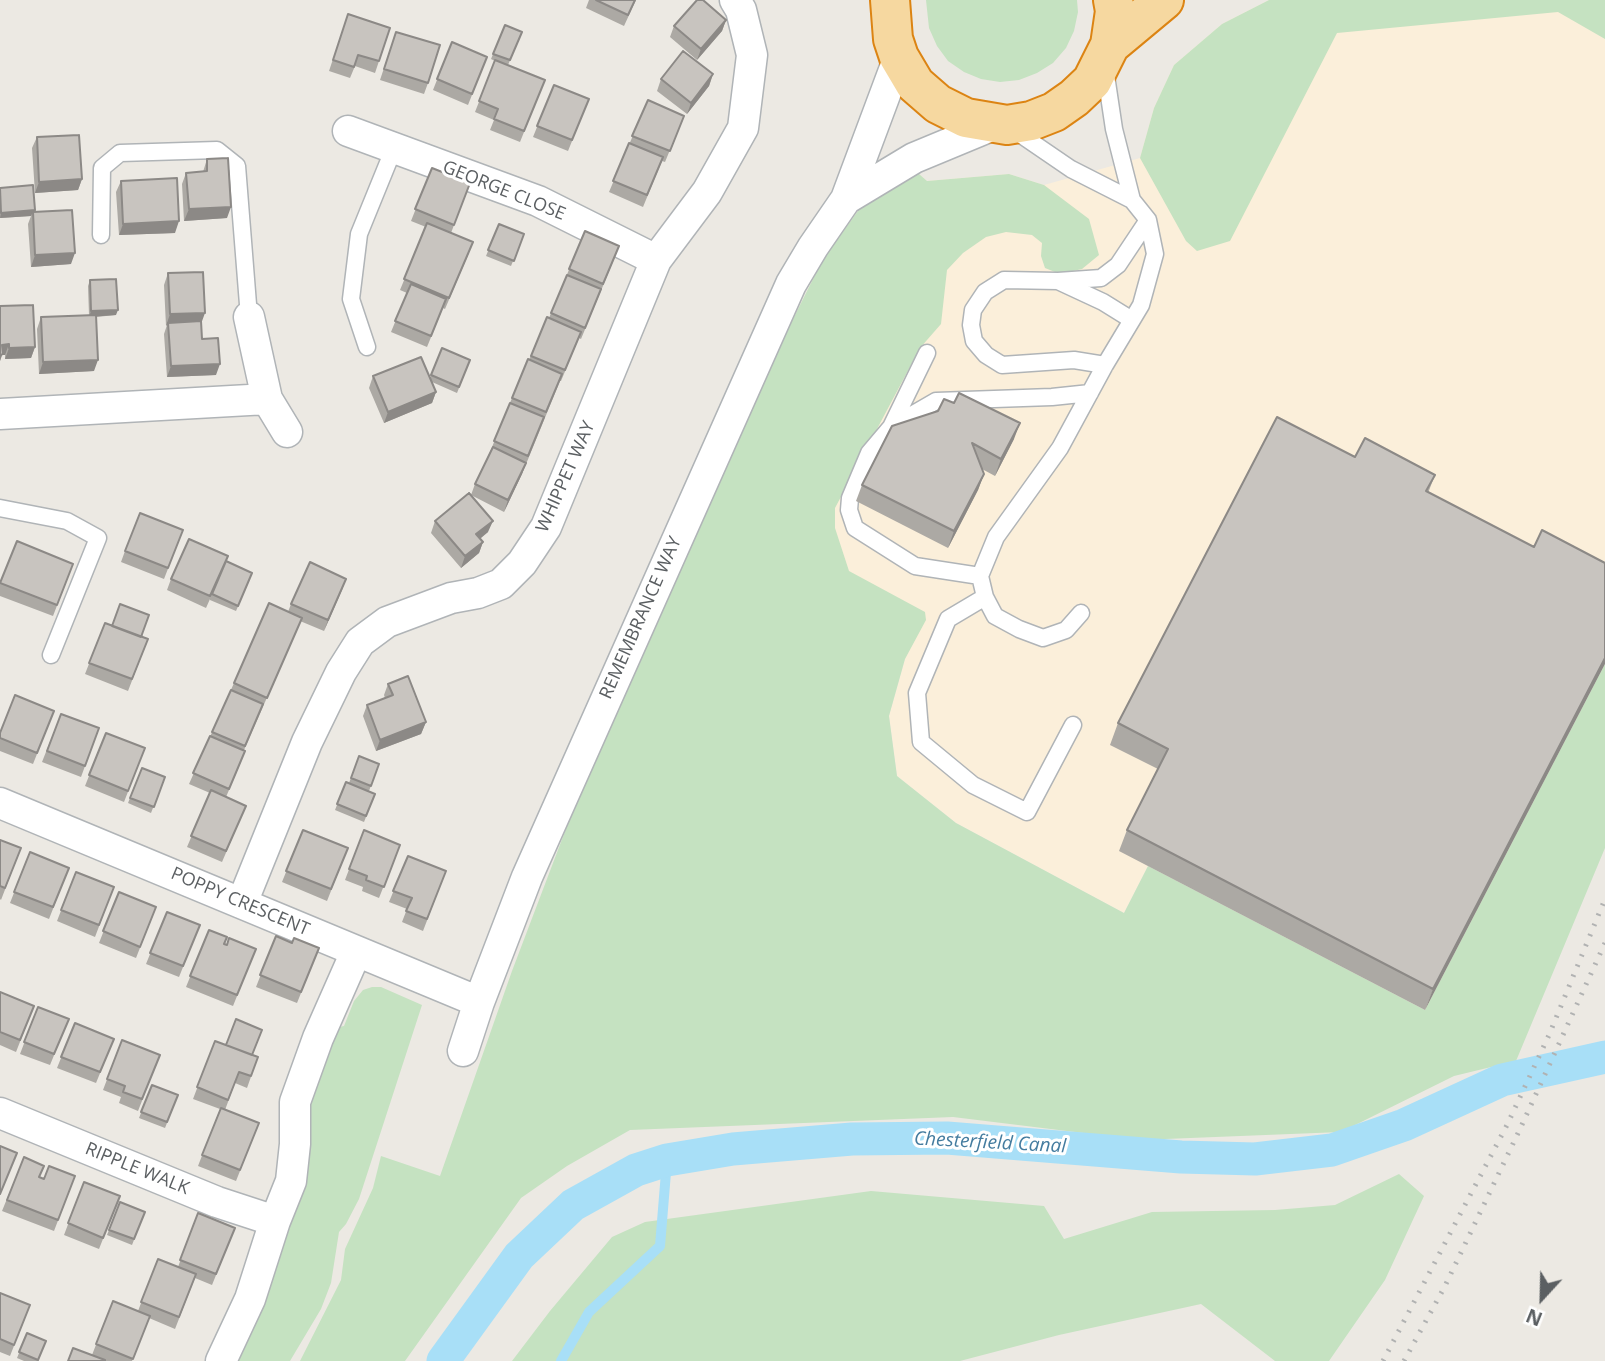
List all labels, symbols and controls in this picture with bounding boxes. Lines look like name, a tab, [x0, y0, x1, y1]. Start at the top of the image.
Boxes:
street label: GEORGE CLOSE	[439, 157, 569, 225]
street label: WHIPPET WAY	[532, 418, 600, 536]
street label: REMEMBRANCE WAY	[595, 534, 687, 702]
street label: POPPY CRESCENT	[168, 863, 312, 941]
water label: Chesterfield Canal	[913, 1128, 1067, 1158]
street label: RIPPLE WALK	[82, 1138, 192, 1200]
north arrow	[1507, 1263, 1577, 1333]
text: N	[1522, 1303, 1546, 1332]

